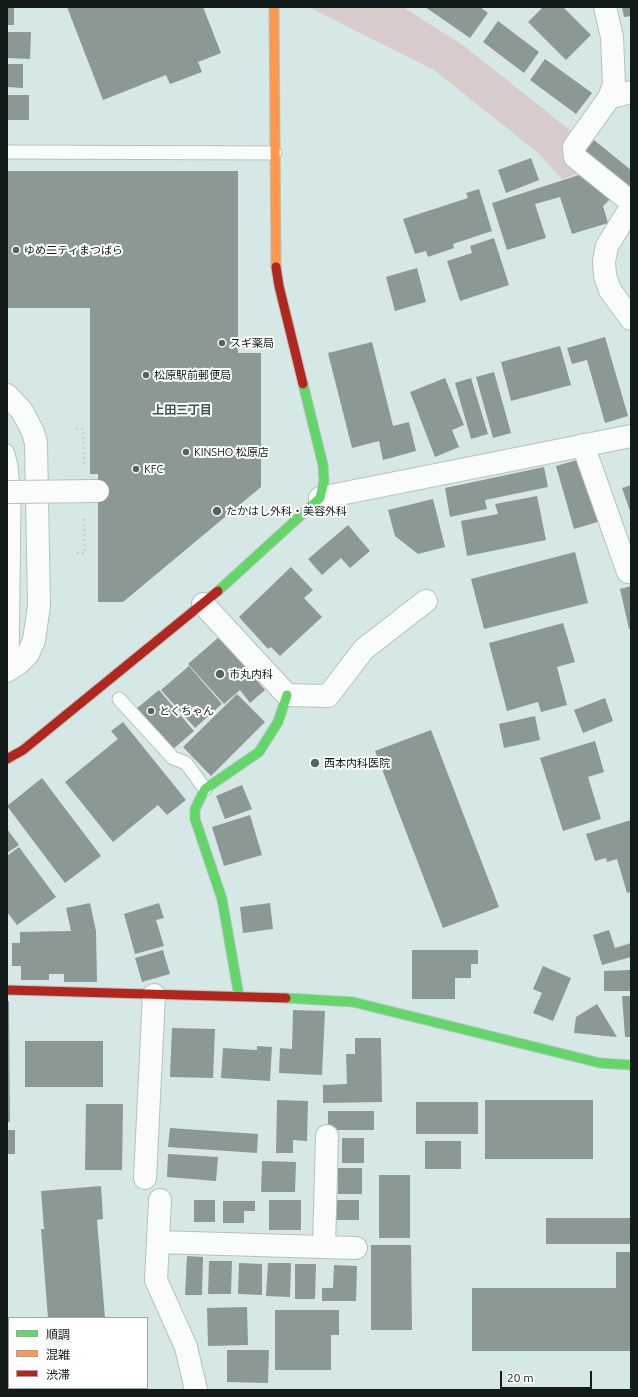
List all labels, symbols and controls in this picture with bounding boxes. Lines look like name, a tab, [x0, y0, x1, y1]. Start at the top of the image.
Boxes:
place label: ゆめ二ティまつばら	[24, 243, 123, 257]
marker: ゆめ二ティまつばら	[11, 245, 21, 255]
place label: スギ薬局	[230, 336, 274, 350]
marker: スギ薬局	[217, 338, 227, 348]
place label: 松原駅前郵便局	[154, 368, 231, 382]
marker: 松原駅前郵便局	[141, 370, 151, 380]
district label: 上田三丁目	[152, 403, 212, 417]
place label: KINSHO 松原店	[194, 445, 269, 459]
marker: KINSHO 松原店	[181, 447, 191, 457]
place label: KFC	[144, 462, 163, 476]
marker: KFC	[131, 464, 141, 474]
place label: たかはし外科・美容外科	[226, 504, 347, 518]
marker: たかはし外科・美容外科	[211, 505, 223, 517]
place label: 市丸内科	[229, 667, 273, 681]
marker: 市丸内科	[214, 668, 226, 680]
place label: とくちゃん	[159, 704, 214, 718]
marker: とくちゃん	[146, 706, 156, 716]
place label: 西本内科医院	[324, 756, 390, 770]
marker: 西本内科医院	[309, 757, 321, 769]
legend	[8, 1317, 148, 1389]
text: 順調	[46, 1328, 70, 1341]
text: 混雑	[46, 1348, 70, 1361]
scale bar	[502, 1363, 594, 1389]
text: 渋滞	[46, 1368, 70, 1381]
text: 20 m	[507, 1371, 534, 1384]

